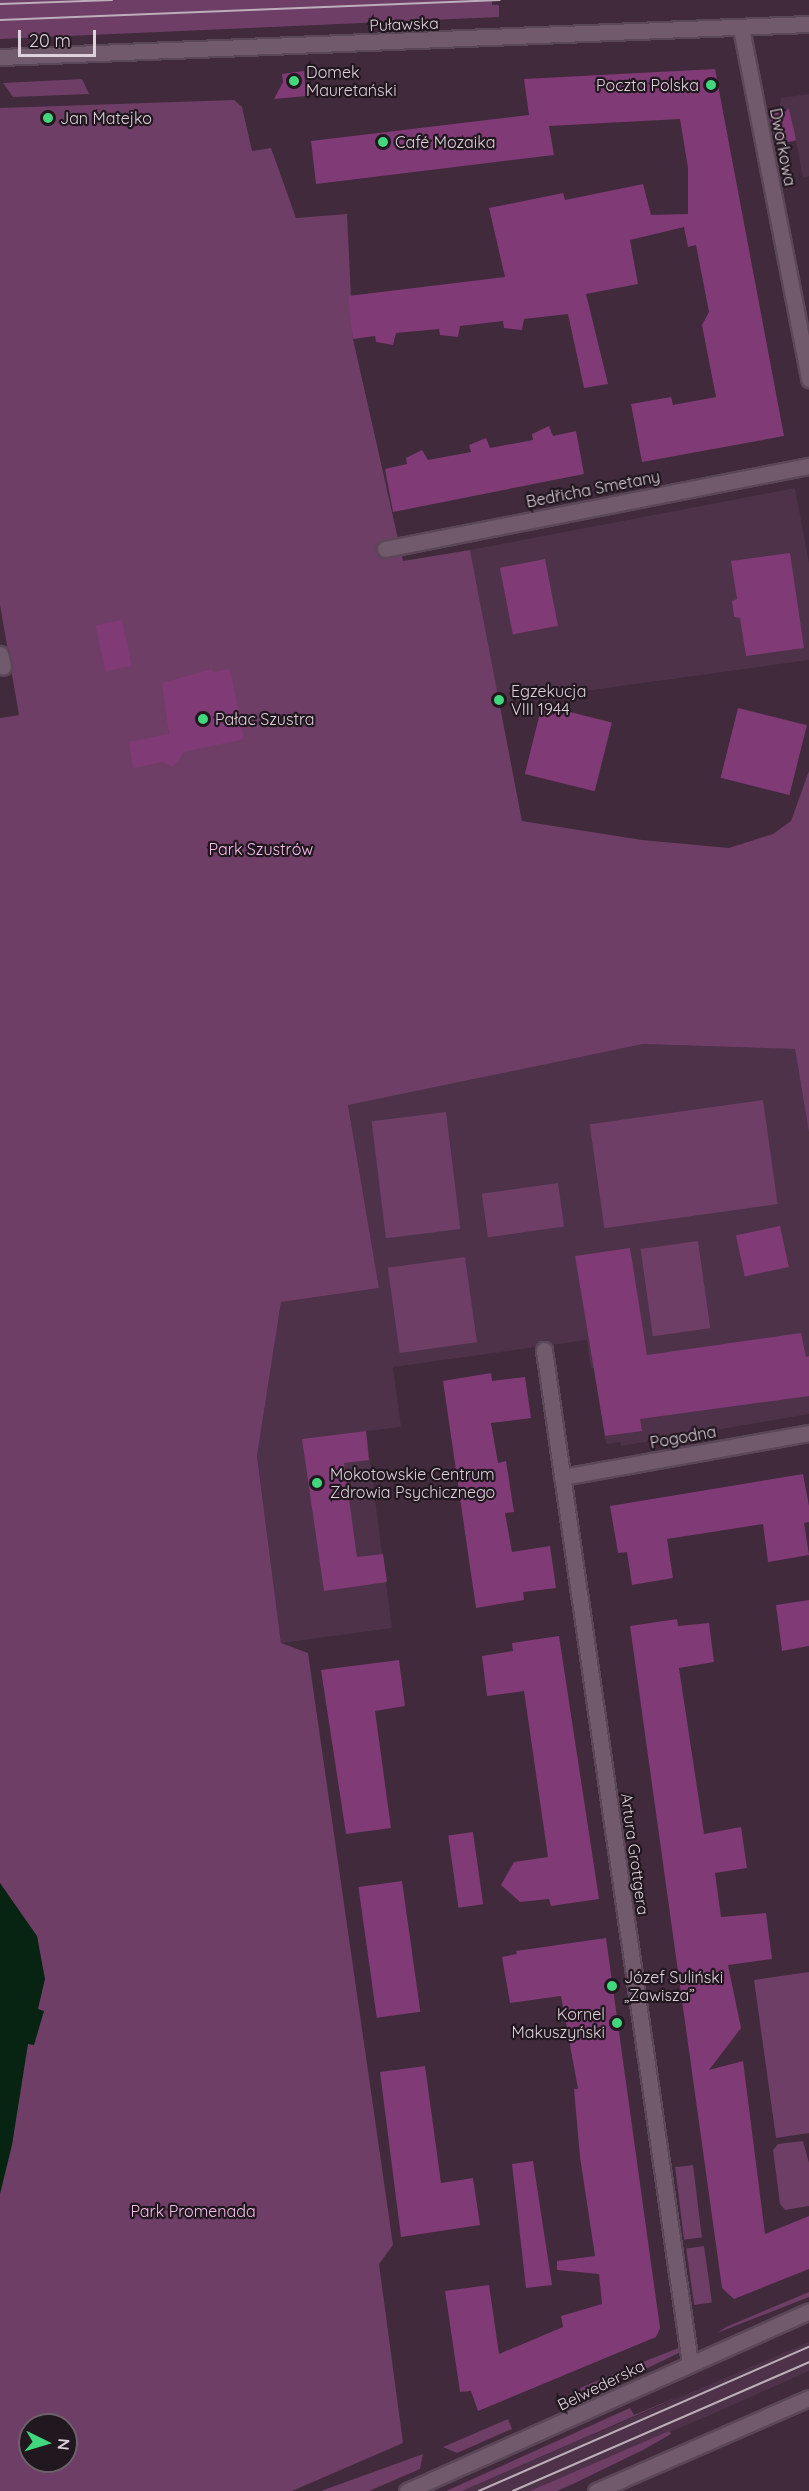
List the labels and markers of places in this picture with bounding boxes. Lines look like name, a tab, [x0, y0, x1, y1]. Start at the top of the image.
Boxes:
place label: Domek Mauretański	[306, 62, 397, 100]
marker: Domek Mauretański	[287, 74, 301, 88]
place label: Poczta Polska	[596, 75, 699, 95]
marker: Poczta Polska	[704, 78, 718, 92]
place label: Jan Matejko	[60, 108, 152, 128]
marker: Jan Matejko	[41, 111, 55, 125]
place label: Café Mozaika	[395, 132, 495, 152]
marker: Café Mozaika	[376, 135, 390, 149]
place label: Egzekucja VIII 1944	[511, 681, 586, 719]
marker: Egzekucja VIII 1944	[492, 693, 506, 707]
place label: Pałac Szustra	[215, 709, 315, 729]
marker: Pałac Szustra	[196, 712, 210, 726]
place label: Mokotowskie Centrum Zdrowia Psychicznego	[330, 1464, 495, 1502]
marker: Mokotowskie Centrum Zdrowia Psychicznego	[308, 1474, 326, 1492]
place label: Józef Suliński „Zawisza”	[624, 1967, 723, 2005]
marker: Józef Suliński „Zawisza”	[605, 1979, 619, 1993]
place label: Kornel Makuszyński	[511, 2004, 605, 2042]
marker: Kornel Makuszyński	[610, 2016, 624, 2030]

